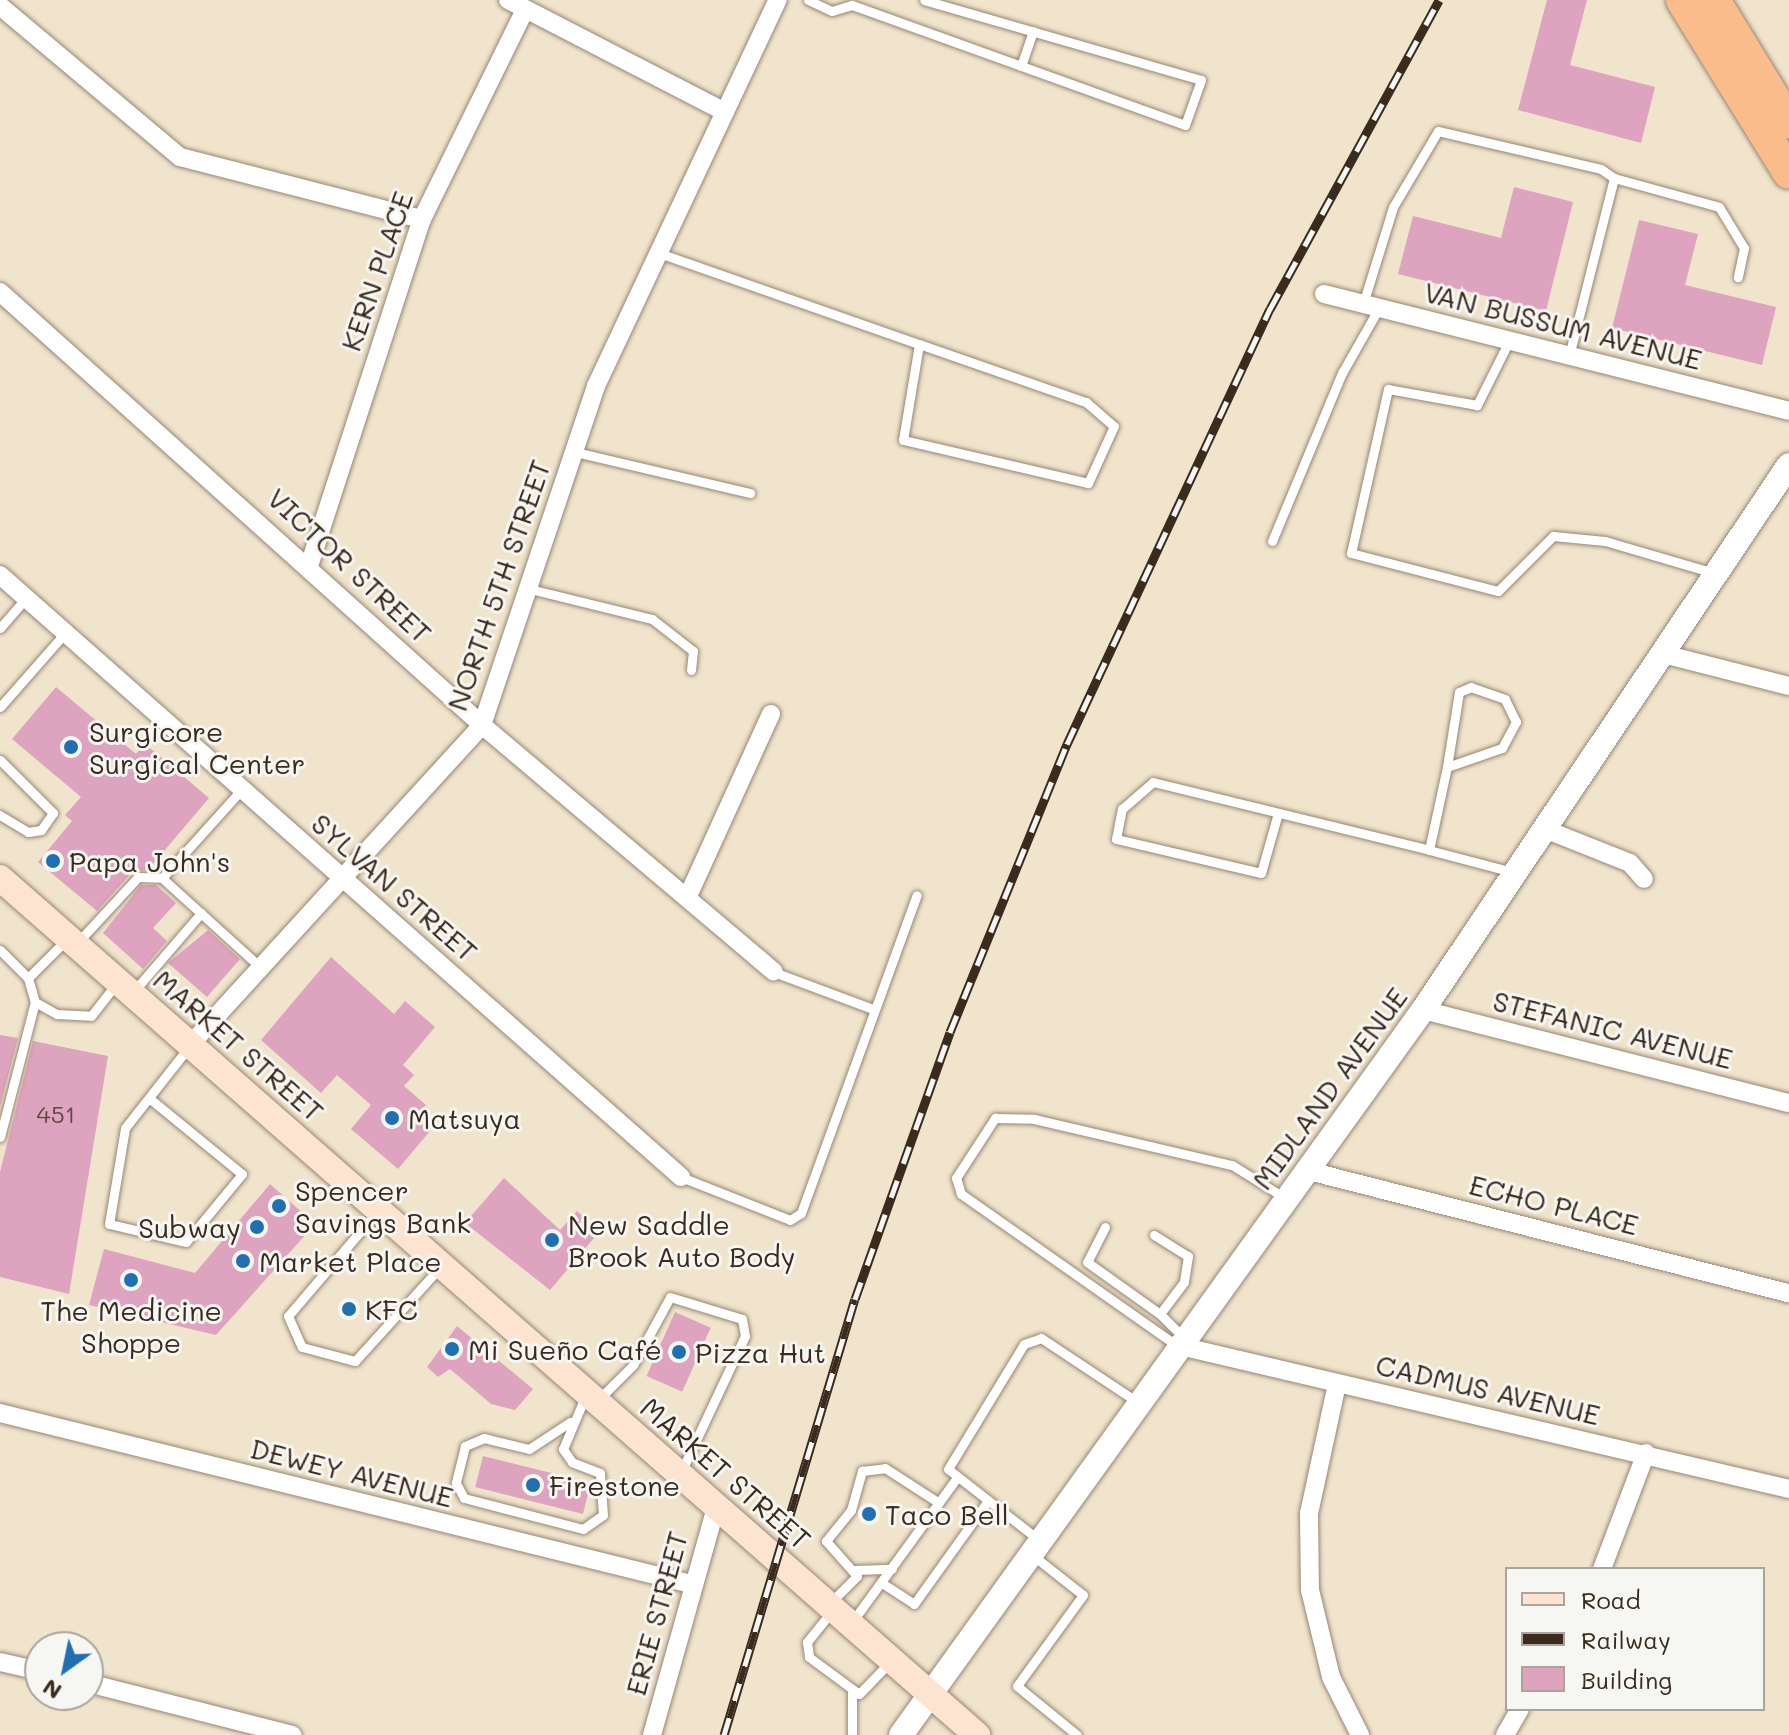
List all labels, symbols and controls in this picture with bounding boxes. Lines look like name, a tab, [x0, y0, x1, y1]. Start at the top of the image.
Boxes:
street label: KERN PLACE	[333, 187, 419, 355]
street label: VAN BUSSUM AVENUE	[1421, 274, 1705, 376]
street label: NORTH 5TH STREET	[439, 455, 557, 715]
street label: VICTOR STREET	[261, 480, 439, 650]
place label: Surgicore Surgical Center	[89, 714, 305, 780]
marker: Surgicore Surgical Center	[60, 736, 82, 758]
street label: SYLVAN STREET	[305, 806, 485, 968]
place label: Papa John's	[69, 844, 230, 878]
marker: Papa John's	[44, 852, 62, 870]
street label: MARKET STREET	[147, 962, 331, 1128]
street label: MIDLAND AVENUE	[1244, 980, 1414, 1196]
street label: STEFANIC AVENUE	[1490, 983, 1736, 1075]
house number: 451	[37, 1100, 75, 1128]
place label: Matsuya	[408, 1101, 521, 1135]
marker: Matsuya	[383, 1109, 401, 1127]
street label: ECHO PLACE	[1466, 1167, 1642, 1241]
place label: Spencer Savings Bank	[295, 1173, 471, 1239]
marker: Spencer Savings Bank	[270, 1197, 288, 1215]
place label: New Saddle Brook Auto Body	[568, 1207, 795, 1273]
place label: Subway	[138, 1210, 241, 1244]
marker: Subway	[248, 1218, 266, 1236]
marker: New Saddle Brook Auto Body	[543, 1231, 561, 1249]
place label: Market Place	[259, 1244, 442, 1278]
marker: Market Place	[234, 1252, 252, 1270]
marker: The Medicine Shoppe	[122, 1271, 140, 1289]
place label: KFC	[365, 1292, 418, 1326]
place label: The Medicine Shoppe	[40, 1293, 222, 1359]
marker: KFC	[340, 1300, 358, 1318]
place label: Mi Sueño Café	[468, 1332, 662, 1366]
place label: Pizza Hut	[695, 1335, 826, 1369]
marker: Mi Sueño Café	[443, 1340, 461, 1358]
marker: Pizza Hut	[670, 1343, 688, 1361]
street label: CADMUS AVENUE	[1373, 1347, 1603, 1431]
street label: MARKET STREET	[634, 1390, 818, 1556]
street label: DEWEY AVENUE	[247, 1431, 457, 1513]
place label: Firestone	[549, 1468, 680, 1502]
marker: Firestone	[524, 1476, 542, 1494]
place label: Taco Bell	[885, 1497, 1009, 1531]
marker: Taco Bell	[860, 1505, 878, 1523]
street label: ERIE STREET	[618, 1527, 694, 1699]
legend	[1505, 1567, 1765, 1711]
text: Road	[1581, 1584, 1641, 1615]
text: Railway	[1581, 1624, 1671, 1655]
north arrow	[24, 1631, 104, 1711]
text: Building	[1581, 1664, 1672, 1695]
text: N	[37, 1673, 67, 1707]

